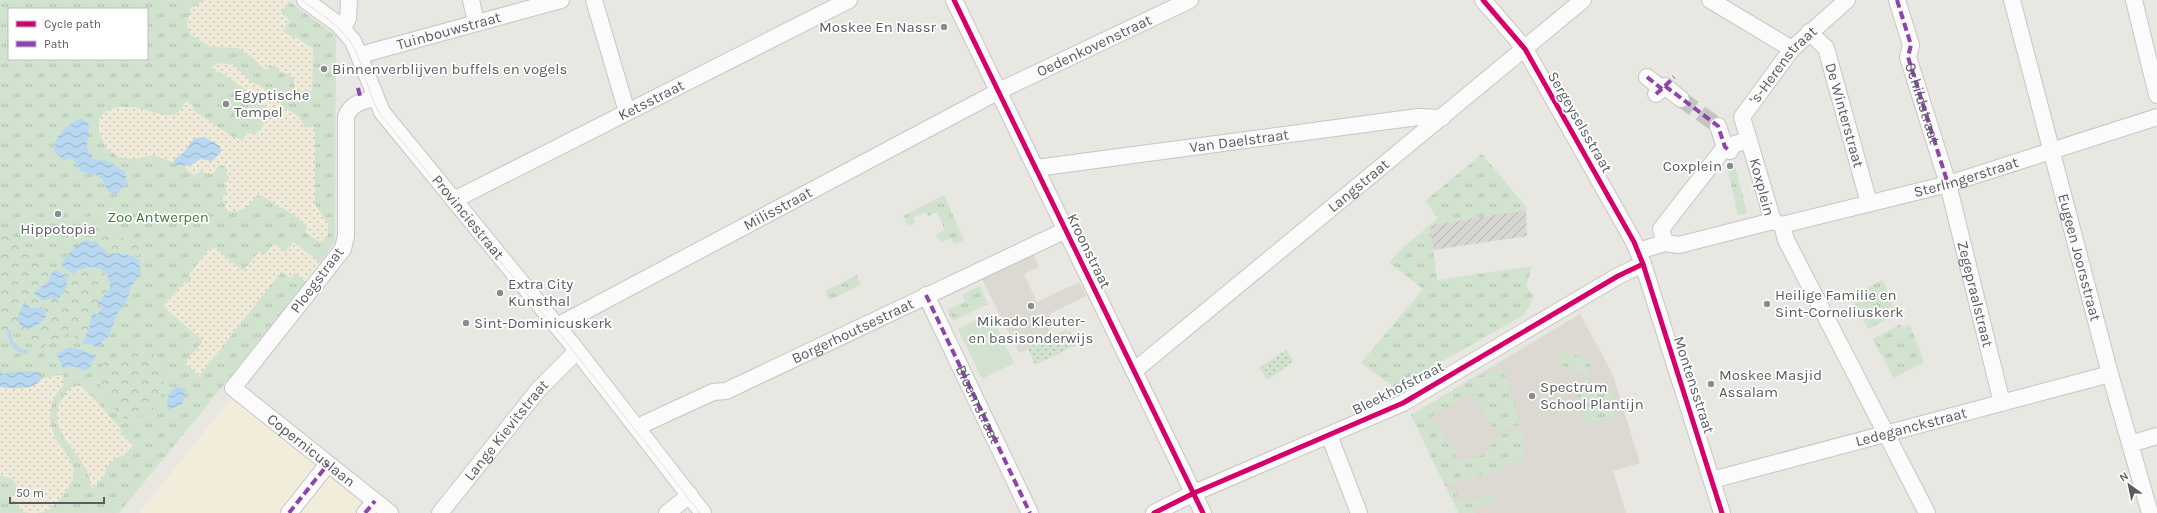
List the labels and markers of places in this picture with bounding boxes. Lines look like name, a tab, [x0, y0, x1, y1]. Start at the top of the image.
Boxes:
place label: Moskee En Nassr	[819, 18, 937, 36]
marker: Moskee En Nassr	[939, 22, 949, 32]
place label: Binnenverblijven buffels en vogels	[332, 60, 567, 78]
marker: Binnenverblijven buffels en vogels	[319, 64, 329, 74]
place label: Egyptische Tempel	[234, 86, 309, 121]
marker: Egyptische Tempel	[221, 99, 231, 109]
place label: Coxplein	[1663, 157, 1722, 175]
marker: Coxplein	[1725, 161, 1735, 171]
marker: Hippotopia	[53, 209, 63, 219]
place label: Hippotopia	[20, 220, 96, 238]
place label: Extra City Kunsthal	[508, 275, 573, 310]
place label: Heilige Familie en Sint-Corneliuskerk	[1775, 286, 1904, 321]
marker: Extra City Kunsthal	[495, 288, 505, 298]
marker: Heilige Familie en Sint-Corneliuskerk	[1762, 299, 1772, 309]
marker: Mikado Kleuter- en basisonderwijs	[1026, 301, 1036, 311]
place label: Mikado Kleuter- en basisonderwijs	[969, 312, 1093, 347]
place label: Sint-Dominicuskerk	[474, 314, 612, 332]
marker: Sint-Dominicuskerk	[461, 318, 471, 328]
place label: Moskee Masjid Assalam	[1719, 366, 1822, 401]
place label: Spectrum School Plantijn	[1540, 378, 1644, 413]
marker: Moskee Masjid Assalam	[1706, 379, 1716, 389]
marker: Spectrum School Plantijn	[1527, 391, 1537, 401]

